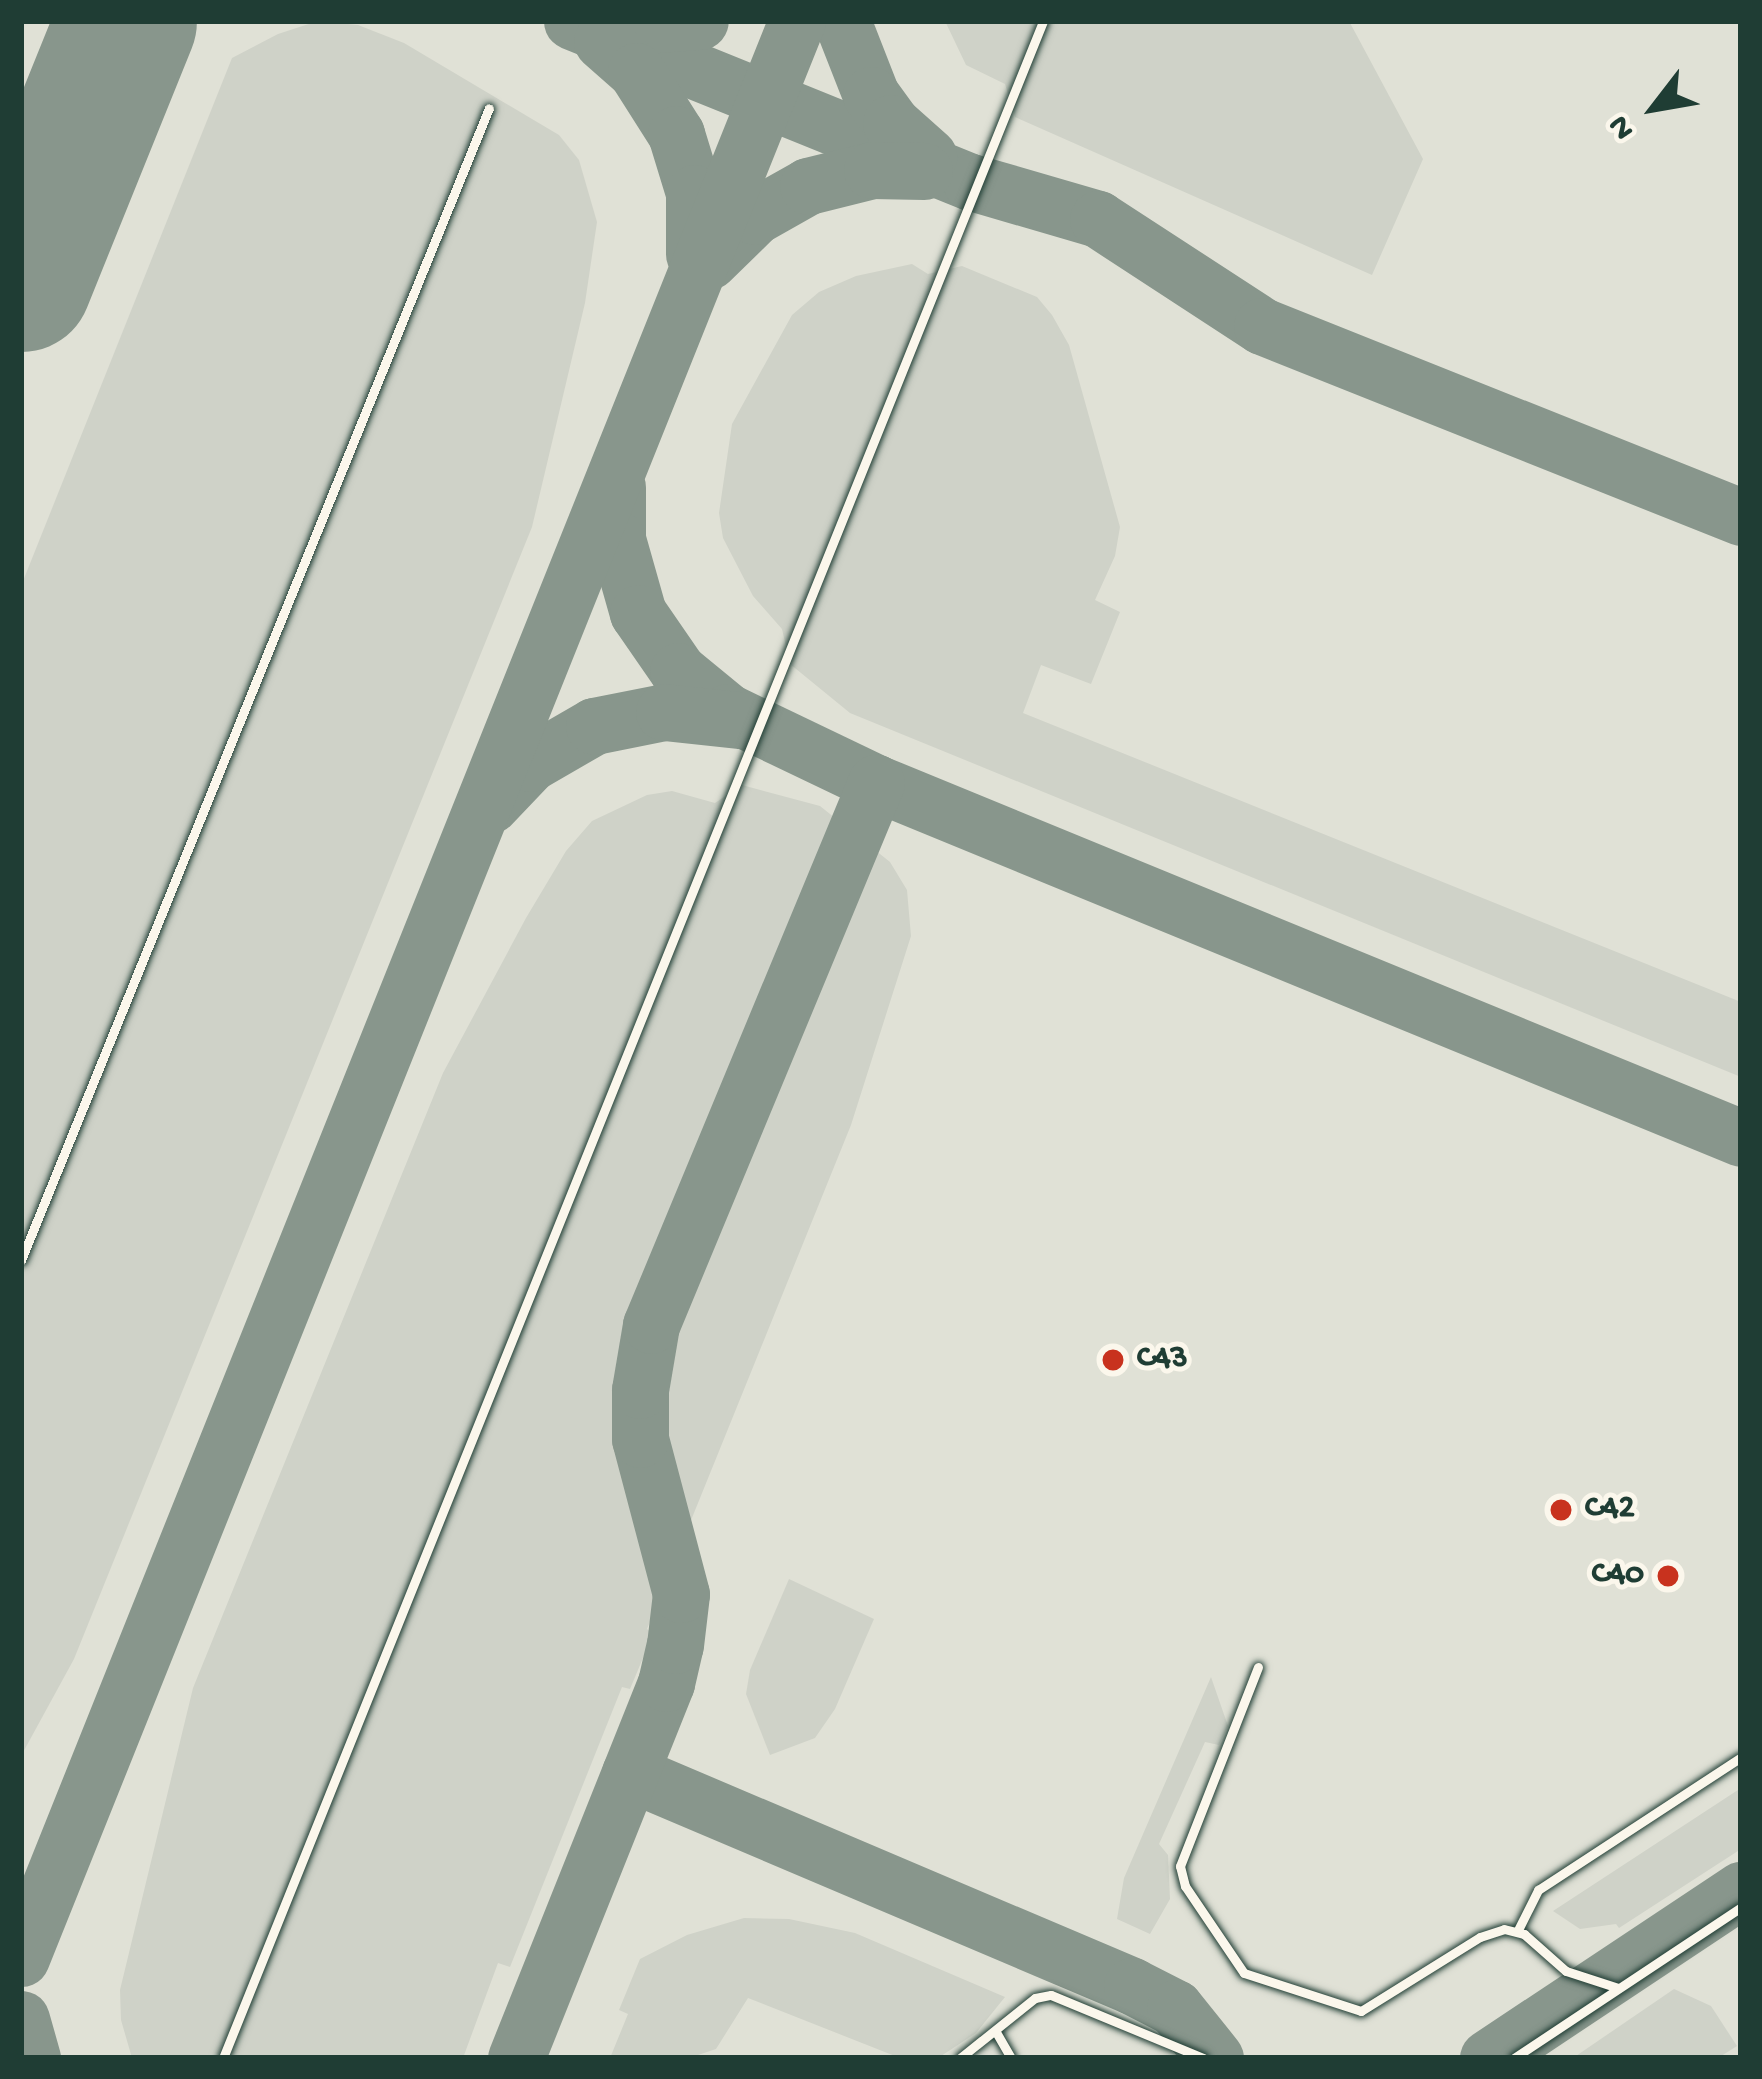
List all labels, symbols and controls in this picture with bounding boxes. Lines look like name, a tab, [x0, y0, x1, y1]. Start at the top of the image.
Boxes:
north arrow	[1594, 48, 1714, 168]
text: N	[1601, 108, 1645, 146]
place label: C43	[1137, 1340, 1188, 1380]
marker: C43	[1100, 1347, 1126, 1373]
place label: C42	[1585, 1490, 1635, 1530]
marker: C42	[1548, 1497, 1574, 1523]
place label: C40	[1592, 1556, 1644, 1596]
marker: C40	[1655, 1563, 1681, 1589]

